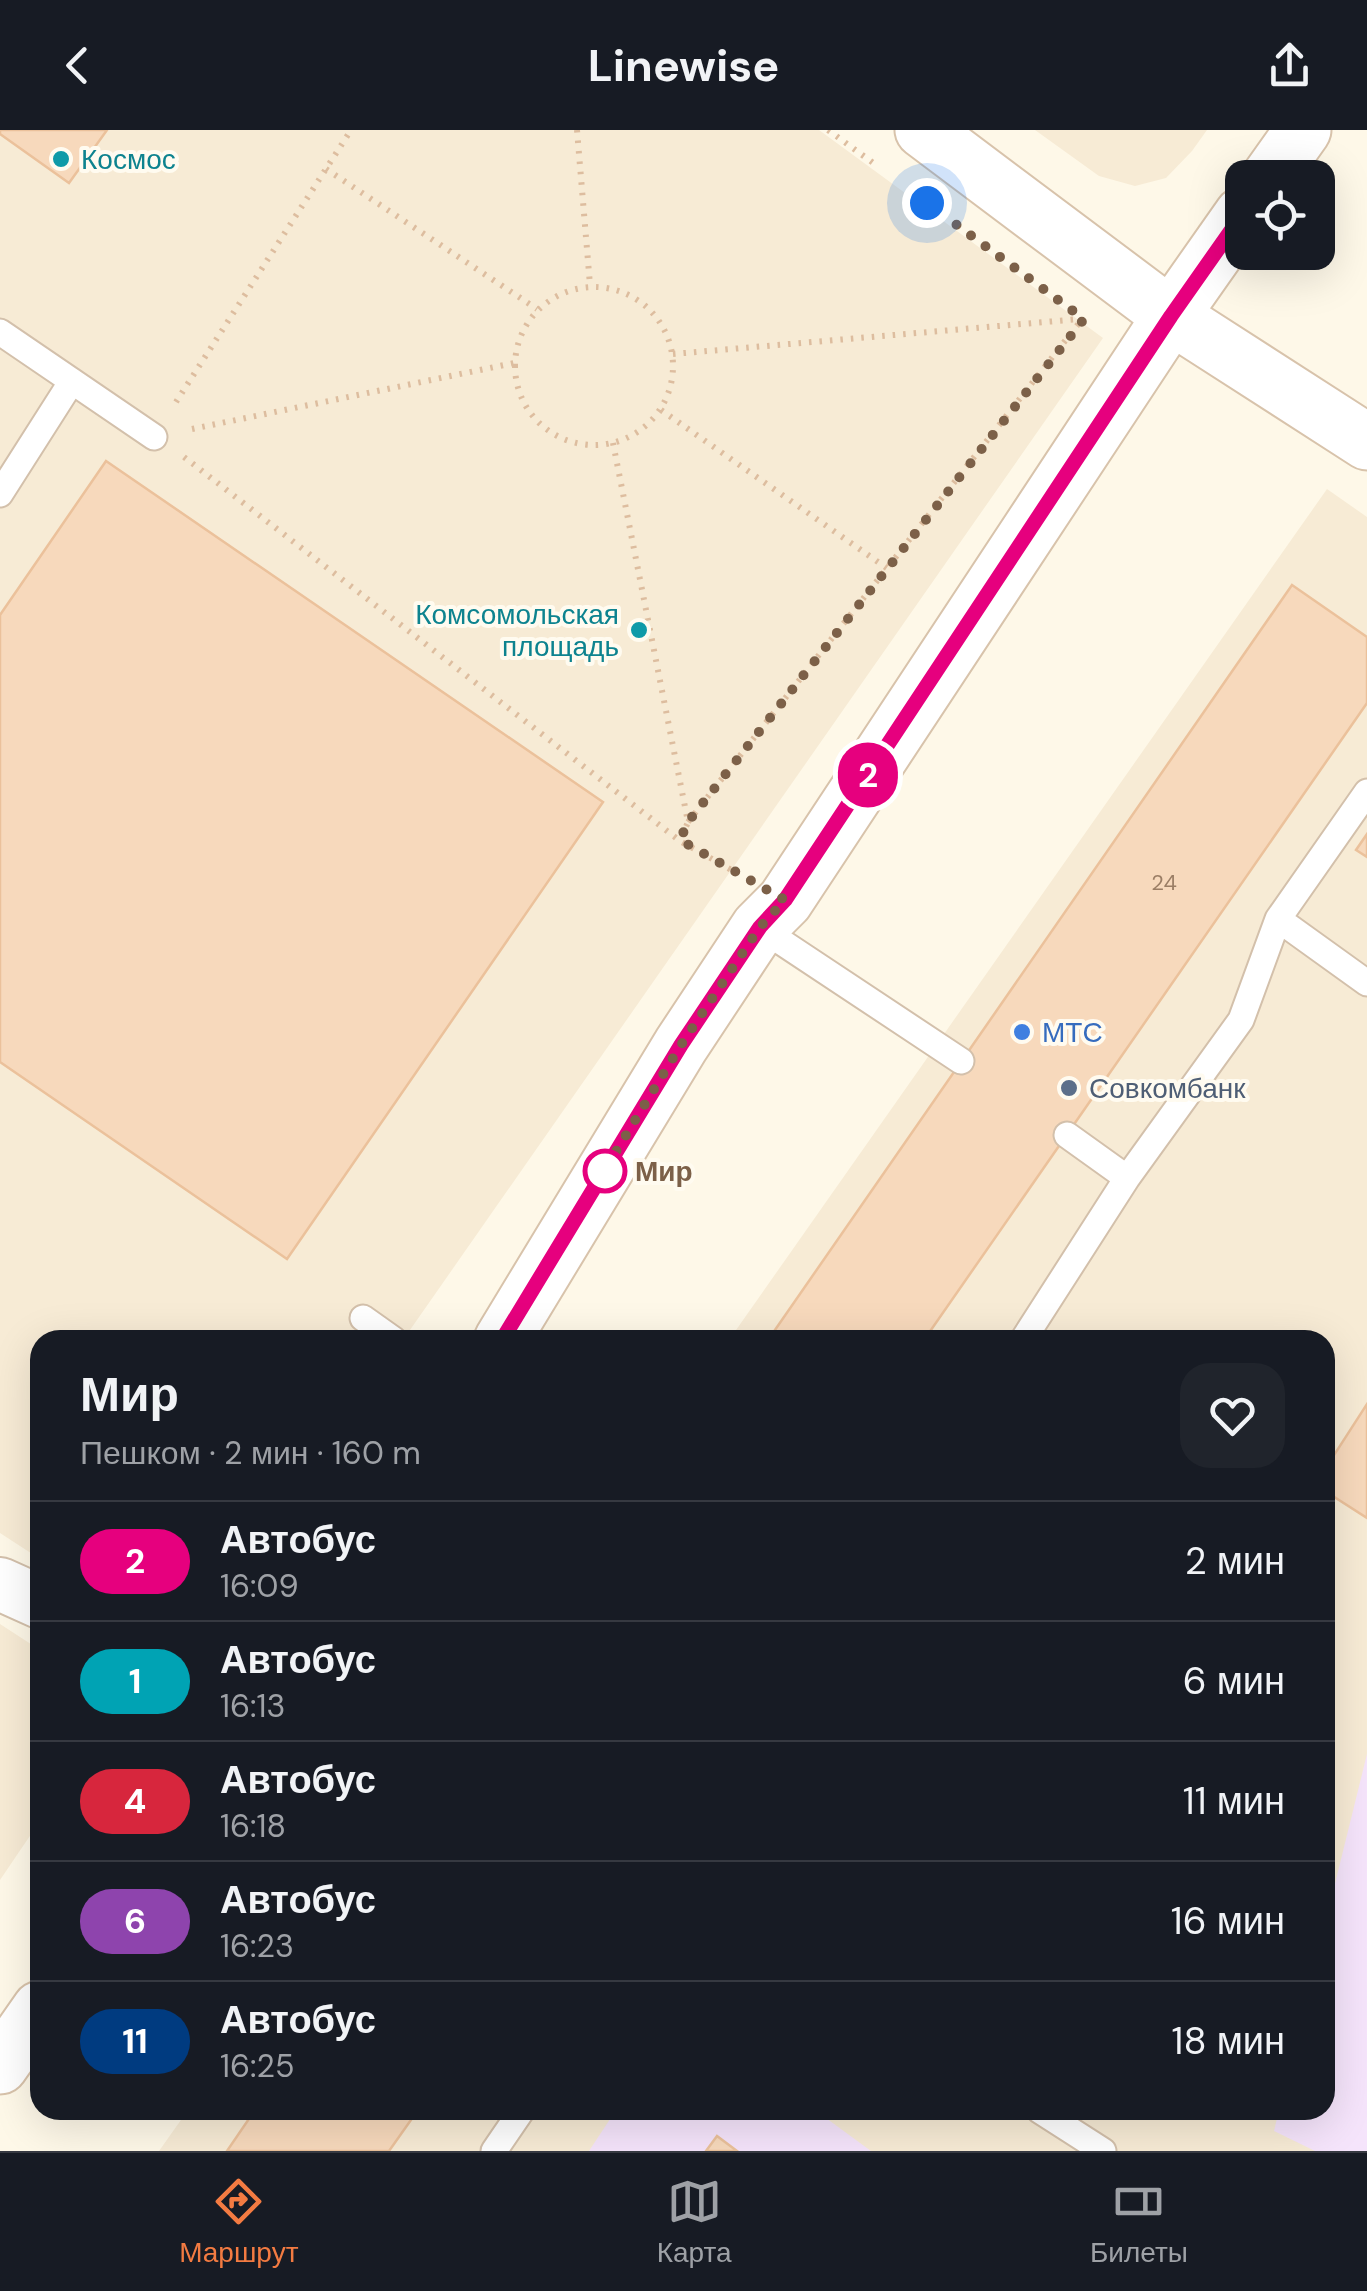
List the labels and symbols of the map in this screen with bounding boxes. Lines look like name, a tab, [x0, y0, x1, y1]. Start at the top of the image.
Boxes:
place label: Космос	[81, 141, 176, 178]
marker: Космос	[50, 148, 72, 170]
your location	[902, 178, 952, 228]
place label: Комсомольская площадь	[415, 596, 619, 665]
marker: Комсомольская площадь	[628, 619, 650, 641]
line badge: 2	[836, 742, 900, 808]
house number: 24	[1151, 868, 1177, 897]
place label: МТС	[1042, 1014, 1103, 1051]
marker: МТС	[1011, 1021, 1033, 1043]
place label: Совкомбанк	[1089, 1070, 1246, 1107]
marker: Совкомбанк	[1058, 1077, 1080, 1099]
marker: Мир	[584, 1150, 626, 1192]
place label: Мир	[635, 1153, 693, 1190]

